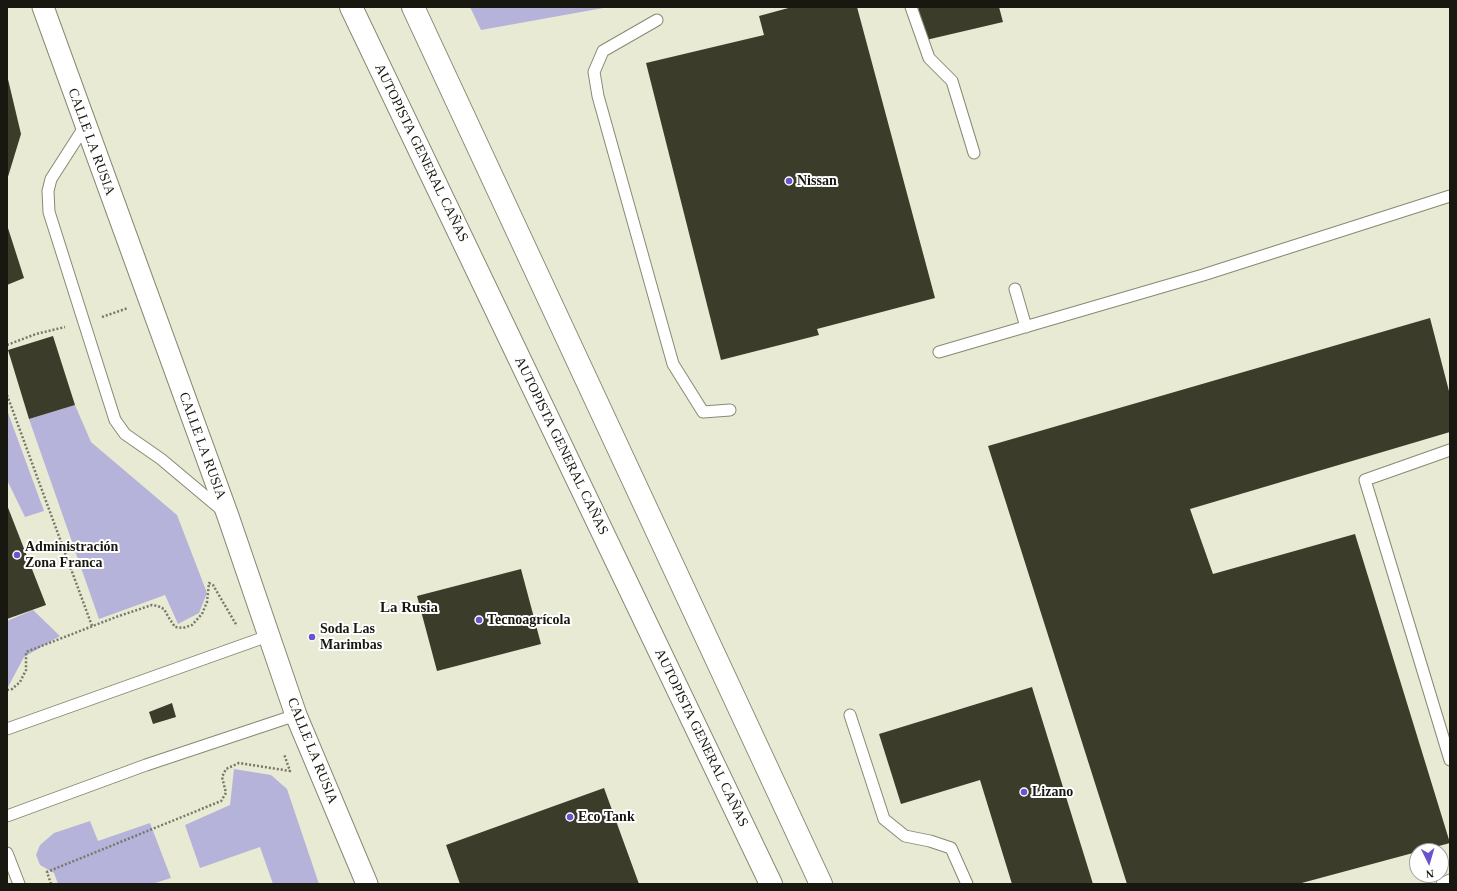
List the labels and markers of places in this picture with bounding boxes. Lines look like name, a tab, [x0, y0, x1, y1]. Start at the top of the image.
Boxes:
place label: Nissan	[797, 173, 837, 189]
marker: Nissan	[784, 176, 794, 186]
place label: Administración Zona Franca	[25, 539, 118, 572]
marker: Administración Zona Franca	[12, 550, 22, 560]
place label: Tecnoagrícola	[487, 612, 570, 628]
marker: Tecnoagrícola	[474, 615, 484, 625]
place label: Soda Las Marimbas	[320, 621, 382, 654]
marker: Soda Las Marimbas	[307, 632, 317, 642]
place label: Lizano	[1032, 784, 1073, 800]
marker: Lizano	[1019, 787, 1029, 797]
place label: Eco Tank	[578, 809, 635, 825]
marker: Eco Tank	[565, 812, 575, 822]

